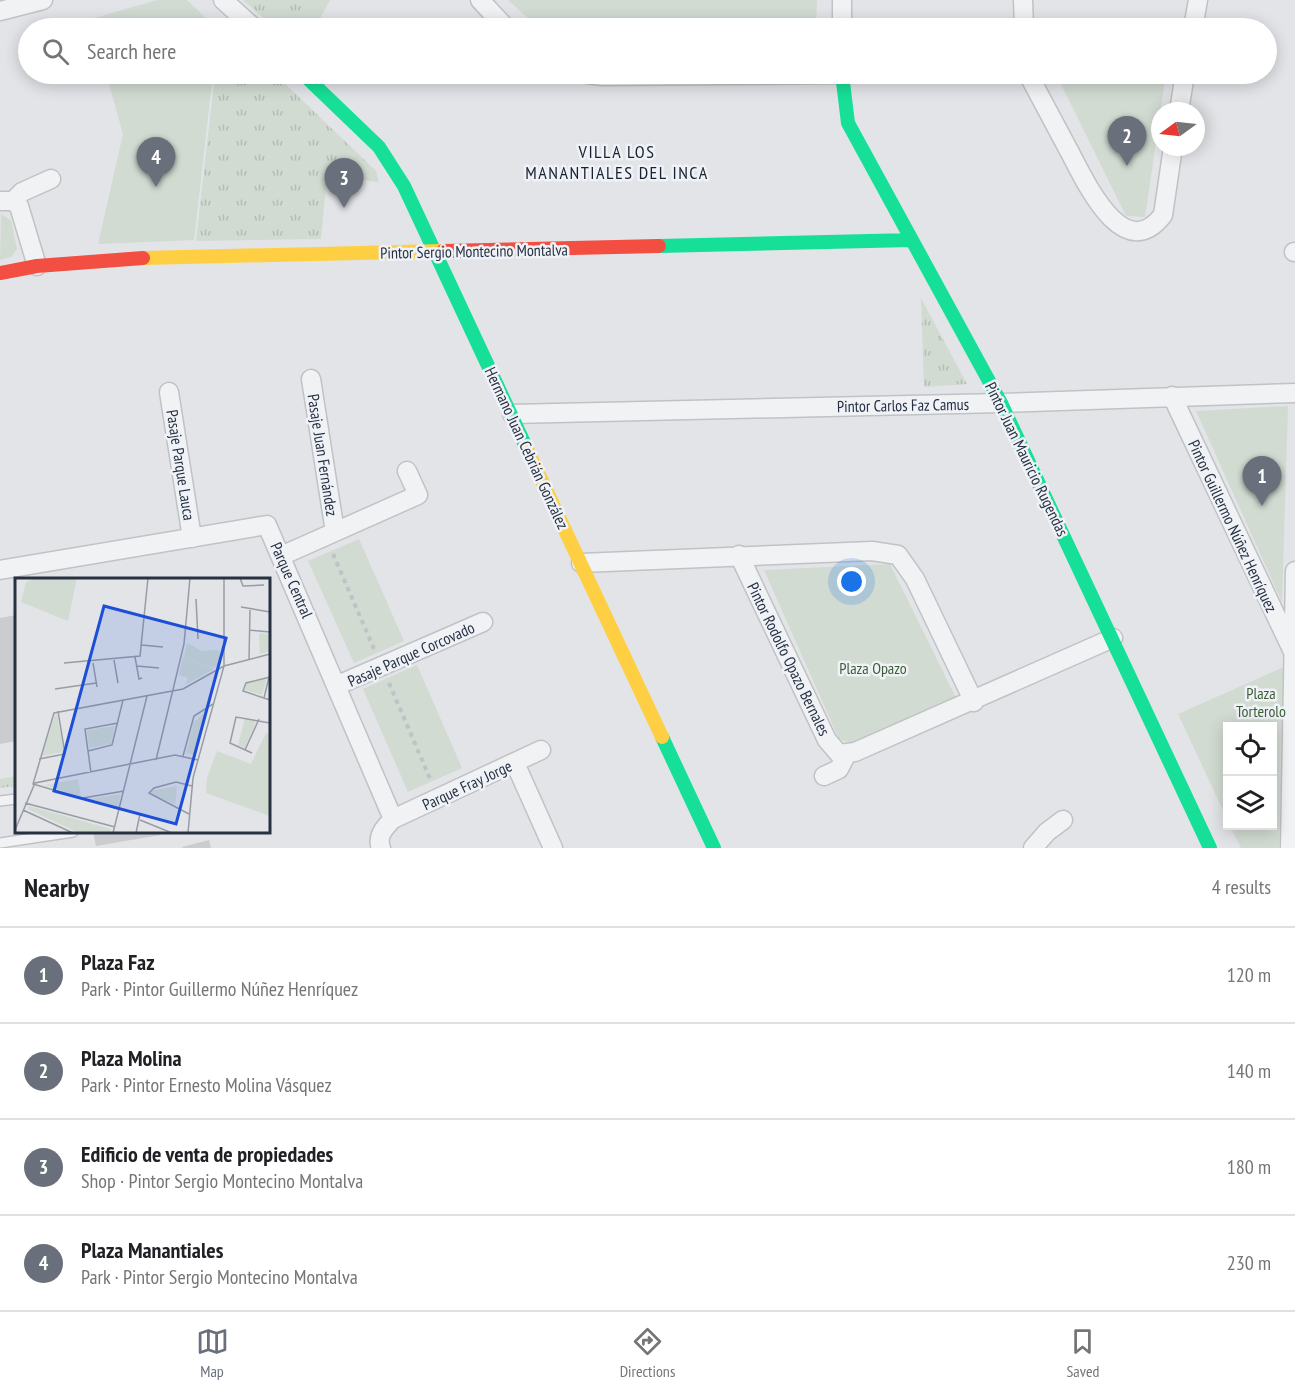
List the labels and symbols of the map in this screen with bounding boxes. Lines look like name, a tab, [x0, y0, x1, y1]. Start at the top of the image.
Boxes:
north arrow	[1151, 102, 1205, 156]
pin: 2	[1108, 116, 1146, 166]
pin: 4	[136, 138, 176, 187]
district label: VILLA LOS MANANTIALES DEL INCA	[525, 140, 709, 184]
pin: 3	[324, 158, 364, 208]
street label: Pintor Sergio Montecino Montalva	[380, 239, 568, 263]
street label: Hermano Juan Cebrián González	[481, 364, 573, 532]
street label: Pintor Juan Mauricio Rugendas	[981, 379, 1073, 539]
street label: Pasaje Juan Fernández	[303, 393, 343, 518]
street label: Pintor Carlos Faz Camus	[837, 394, 969, 416]
street label: Pasaje Parque Lauca	[162, 408, 200, 522]
street label: Pintor Guillermo Núñez Henríquez	[1184, 437, 1282, 616]
pin: 1	[1242, 456, 1282, 506]
street label: Parque Central	[266, 539, 318, 621]
your location	[837, 567, 866, 596]
inset map	[15, 578, 270, 833]
street label: Pintor Rodolfo Opazo Bernales	[743, 579, 835, 739]
street label: Pasaje Parque Corcovado	[345, 617, 478, 691]
park label: Plaza Opazo	[839, 658, 907, 678]
park label: Plaza Torterolo	[1236, 683, 1286, 721]
street label: Parque Fray Jorge	[419, 756, 515, 814]

